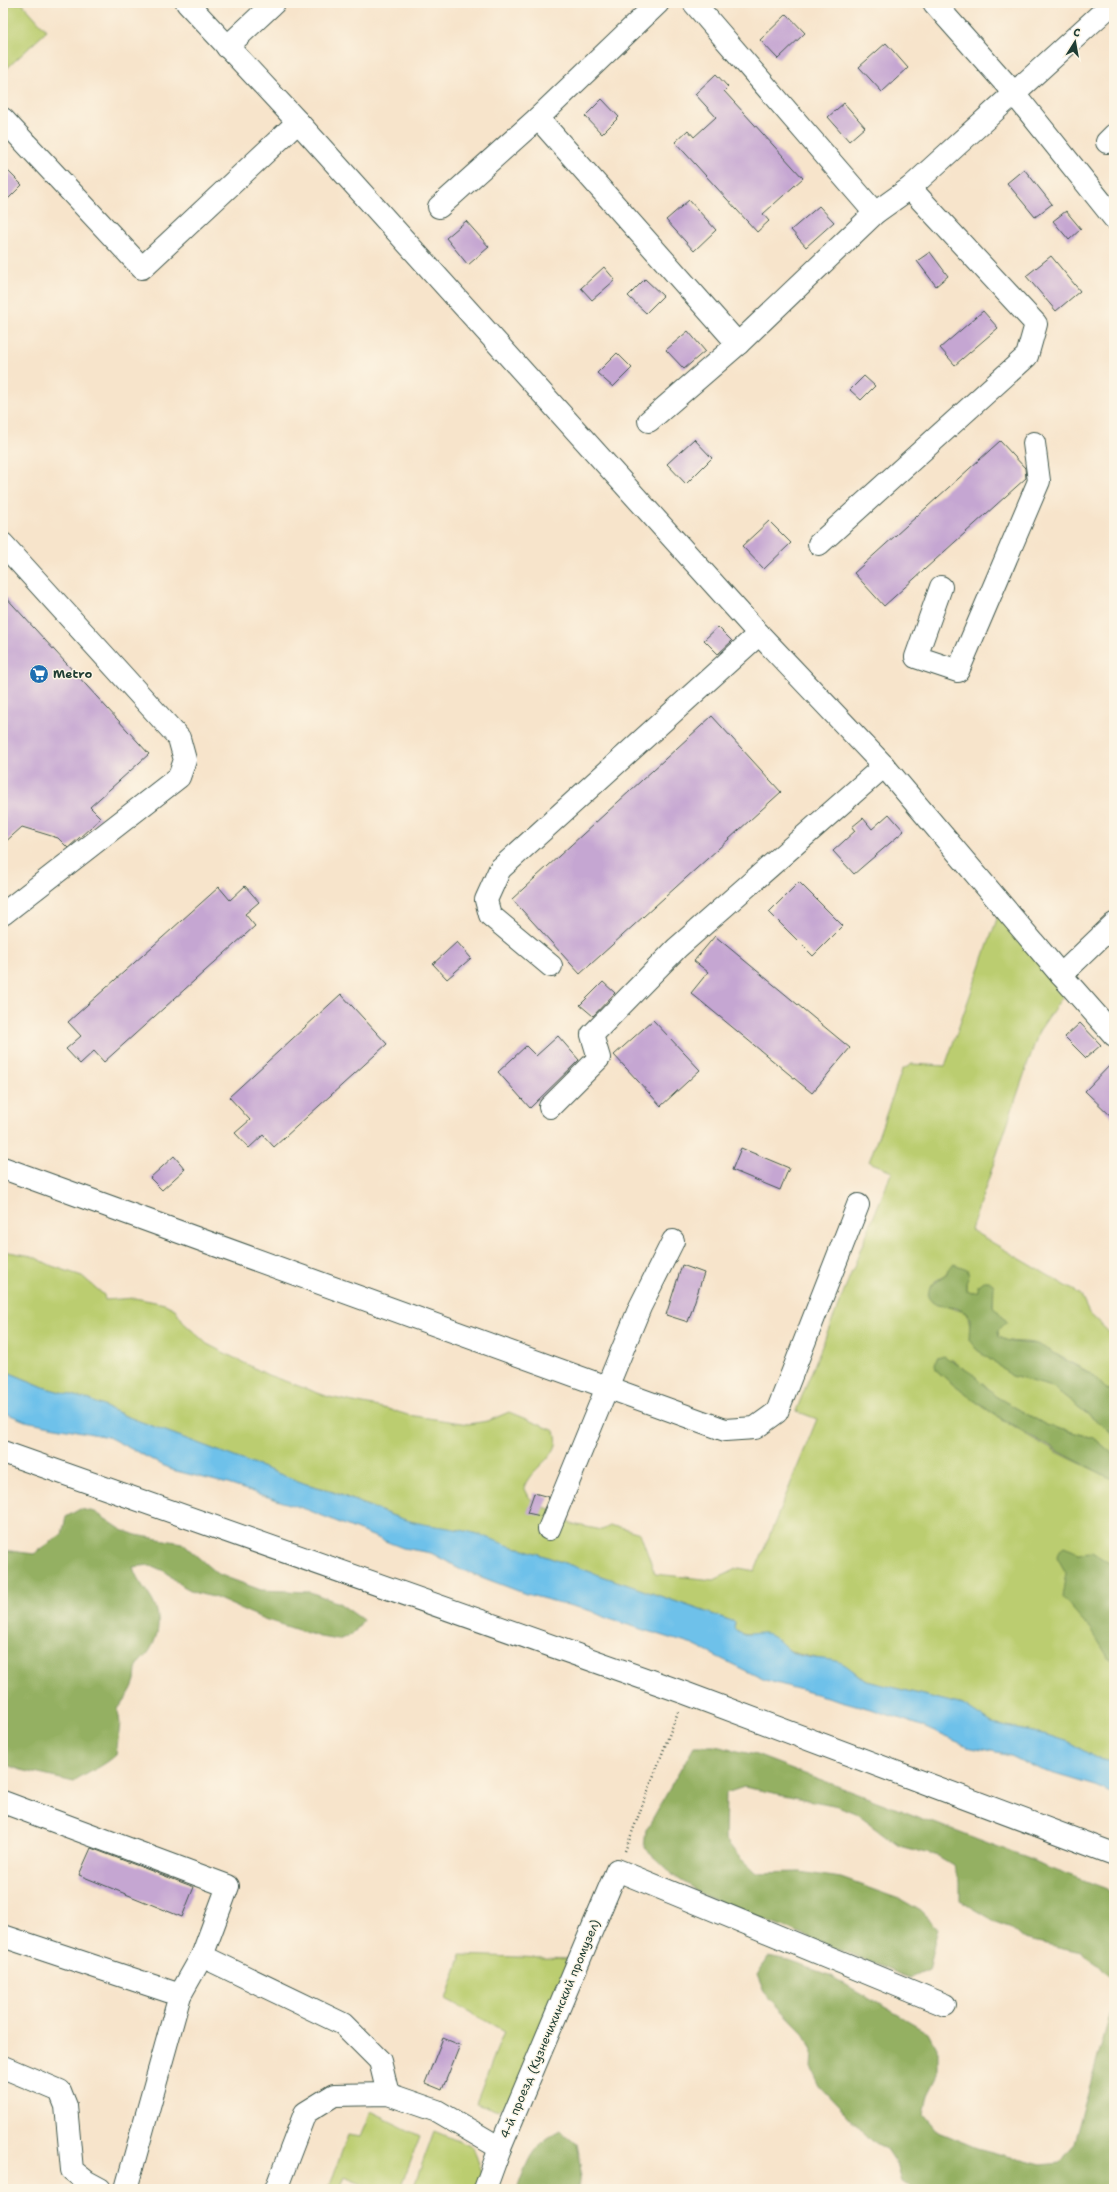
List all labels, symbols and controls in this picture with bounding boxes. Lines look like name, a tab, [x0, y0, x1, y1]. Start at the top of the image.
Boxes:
north arrow	[1055, 22, 1095, 62]
text: С	[1072, 25, 1082, 41]
supermarket icon: Metro	[28, 663, 50, 685]
place label: Metro	[53, 666, 92, 682]
street label: 4-й проезд (Кузнечихинский промузел)	[496, 1917, 604, 2141]

